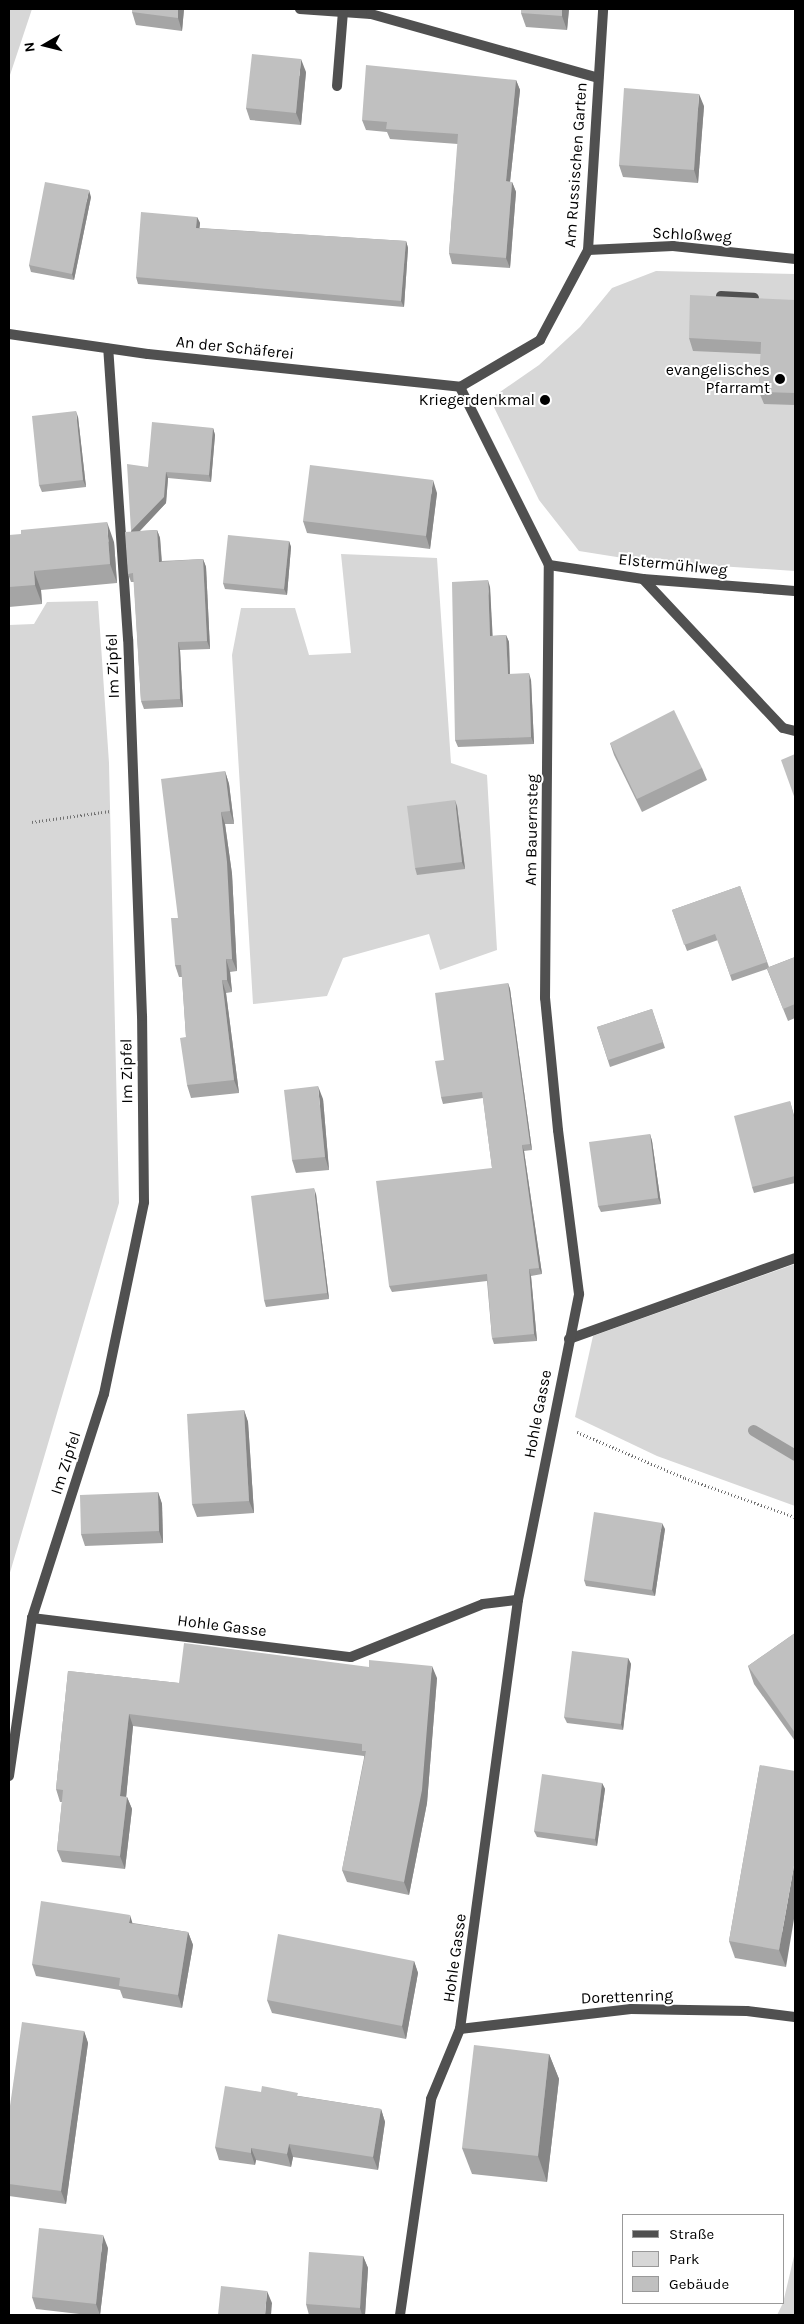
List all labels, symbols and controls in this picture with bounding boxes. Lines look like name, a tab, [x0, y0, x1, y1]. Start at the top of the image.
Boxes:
north arrow	[20, 20, 70, 70]
text: N	[21, 41, 39, 53]
street label: Am Russischen Garten	[561, 82, 591, 248]
street label: Schloßweg	[652, 223, 732, 247]
street label: An der Schäferei	[175, 332, 295, 364]
place label: evangelisches Pfarramt	[666, 360, 770, 398]
marker: evangelisches Pfarramt	[774, 373, 786, 385]
place label: Kriegerdenkmal	[419, 390, 535, 410]
marker: Kriegerdenkmal	[539, 394, 551, 406]
street label: Elstermühlweg	[618, 550, 728, 580]
street label: Im Zipfel	[102, 633, 124, 699]
street label: Am Bauernsteg	[521, 774, 543, 886]
street label: Im Zipfel	[117, 1038, 137, 1104]
street label: Hohle Gasse	[520, 1368, 556, 1460]
street label: Im Zipfel	[47, 1429, 85, 1497]
street label: Hohle Gasse	[176, 1611, 268, 1641]
street label: Hohle Gasse	[439, 1912, 471, 2004]
street label: Dorettenring	[580, 1986, 674, 2008]
legend	[622, 2214, 784, 2304]
text: Straße	[669, 2225, 714, 2243]
text: Park	[669, 2250, 699, 2268]
text: Gebäude	[669, 2275, 729, 2293]

